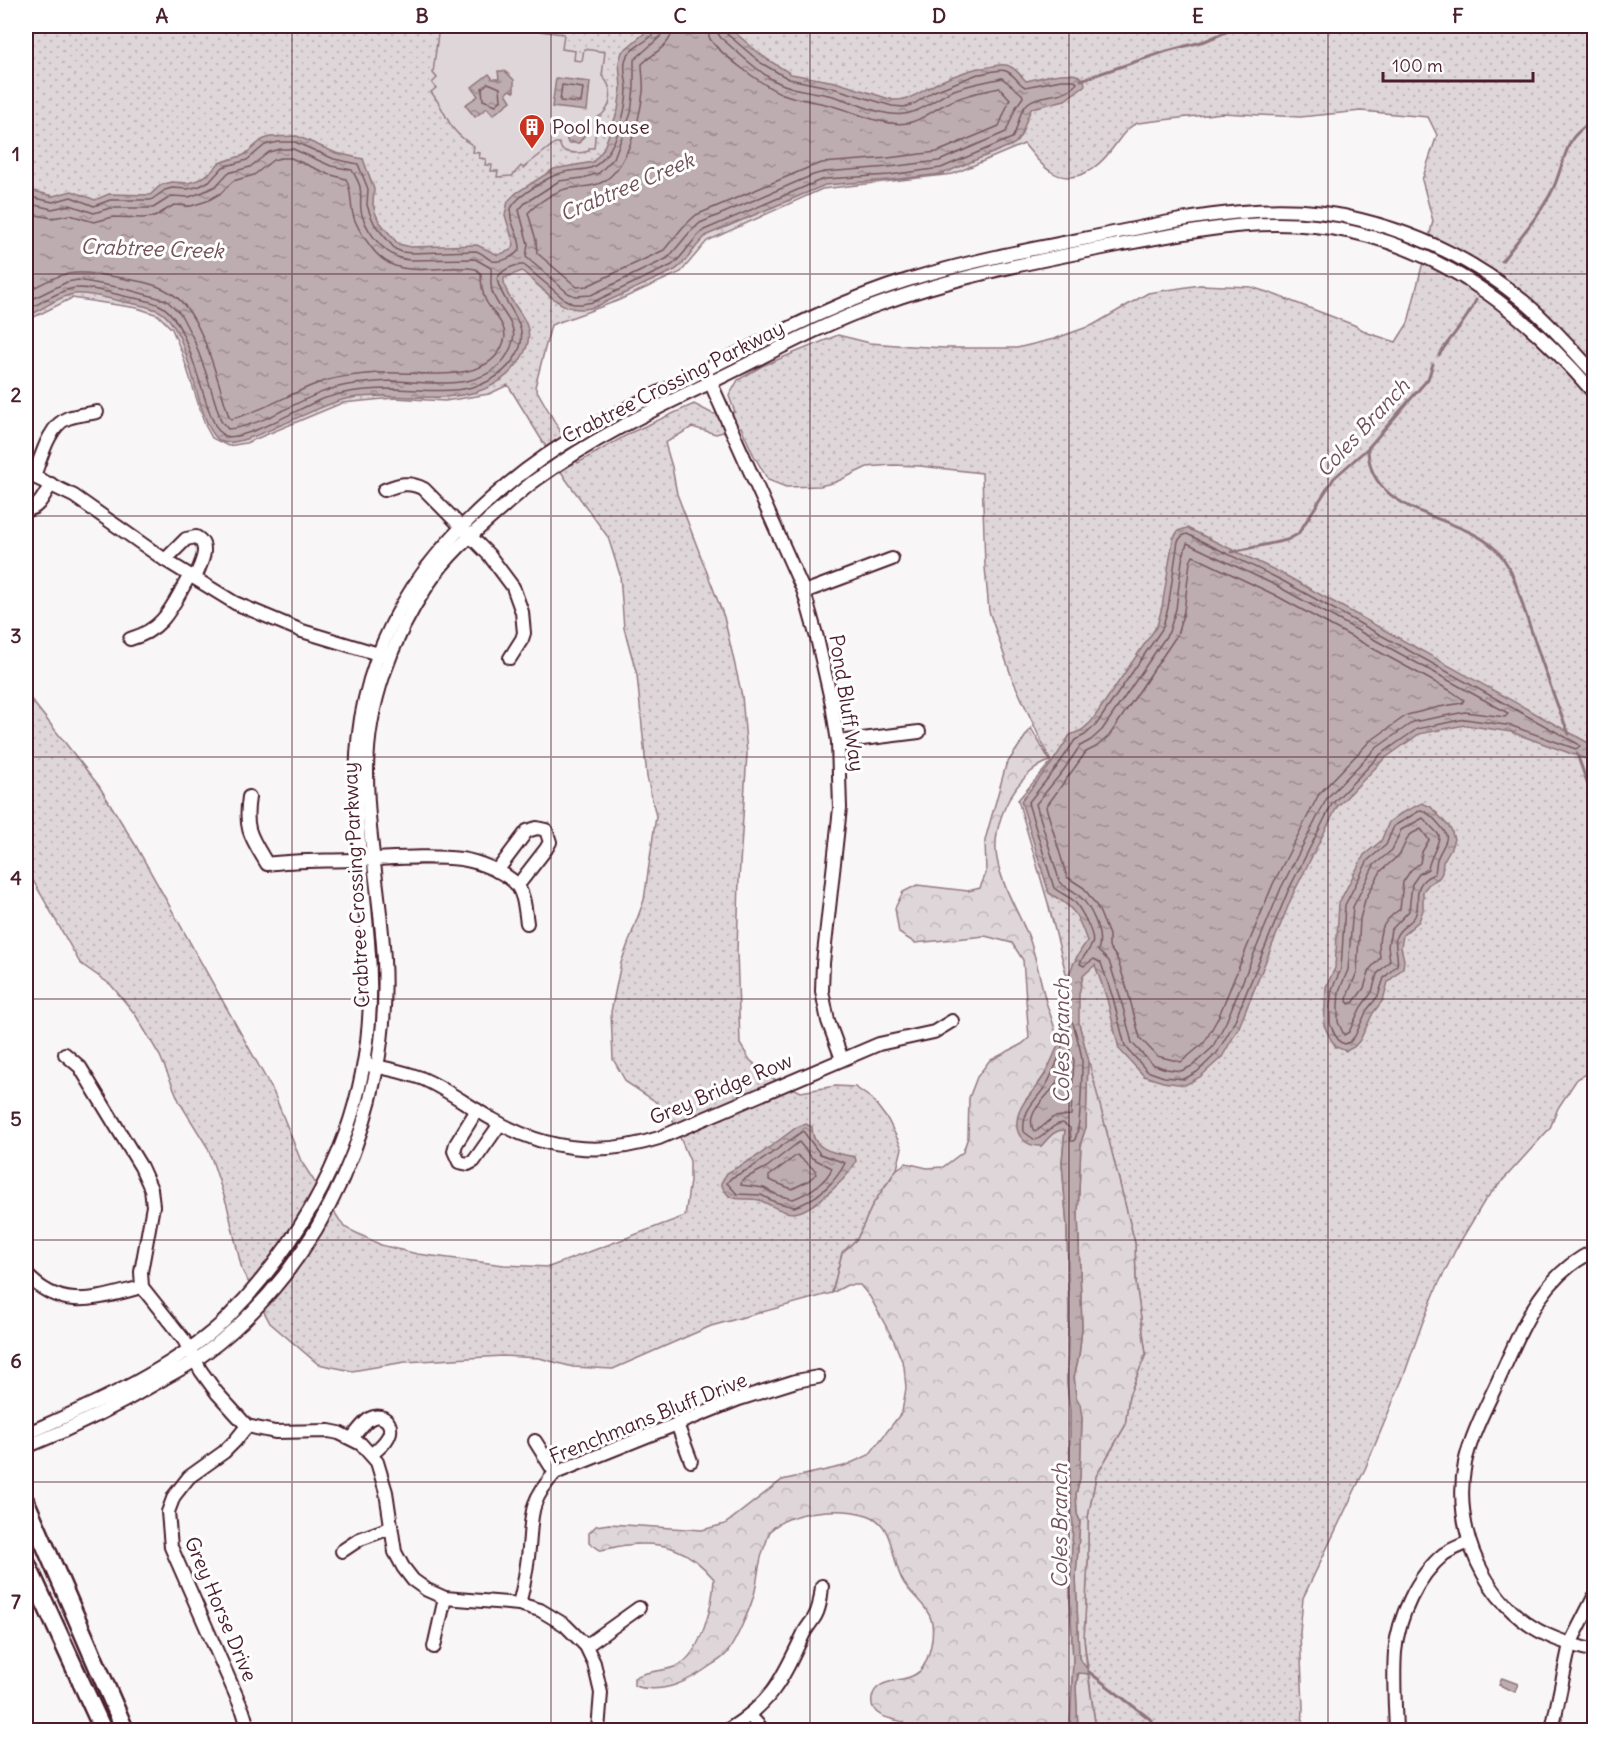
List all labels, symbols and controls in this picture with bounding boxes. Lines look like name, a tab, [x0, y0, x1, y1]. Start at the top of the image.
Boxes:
text: A	[156, 3, 169, 28]
text: B	[415, 3, 429, 28]
text: C	[673, 3, 687, 28]
text: D	[932, 3, 946, 28]
text: E	[1192, 3, 1204, 28]
text: F	[1452, 3, 1464, 28]
scale bar	[1383, 45, 1533, 83]
text: 100 m	[1392, 54, 1443, 77]
building icon: Pool house	[517, 112, 547, 150]
place label: Pool house	[552, 114, 650, 139]
text: 1	[12, 141, 20, 166]
water label: Crabtree Creek	[556, 146, 699, 227]
water label: Crabtree Creek	[80, 233, 225, 265]
street label: Crabtree Crossing Parkway	[557, 315, 788, 449]
water label: Coles Branch	[1310, 372, 1416, 483]
text: 2	[11, 382, 22, 407]
text: 3	[10, 623, 22, 648]
street label: Pond Bluff Way	[824, 633, 871, 773]
street label: Crabtree Crossing Parkway	[337, 761, 374, 1009]
text: 4	[10, 865, 22, 890]
water label: Coles Branch	[1048, 978, 1075, 1104]
street label: Grey Bridge Row	[646, 1047, 796, 1130]
text: 5	[10, 1106, 22, 1131]
text: 6	[10, 1348, 22, 1373]
street label: Frenchmans Bluff Drive	[545, 1366, 750, 1469]
water label: Coles Branch	[1046, 1463, 1073, 1589]
street label: Grey Horse Drive	[180, 1533, 263, 1685]
text: 7	[11, 1589, 21, 1614]

